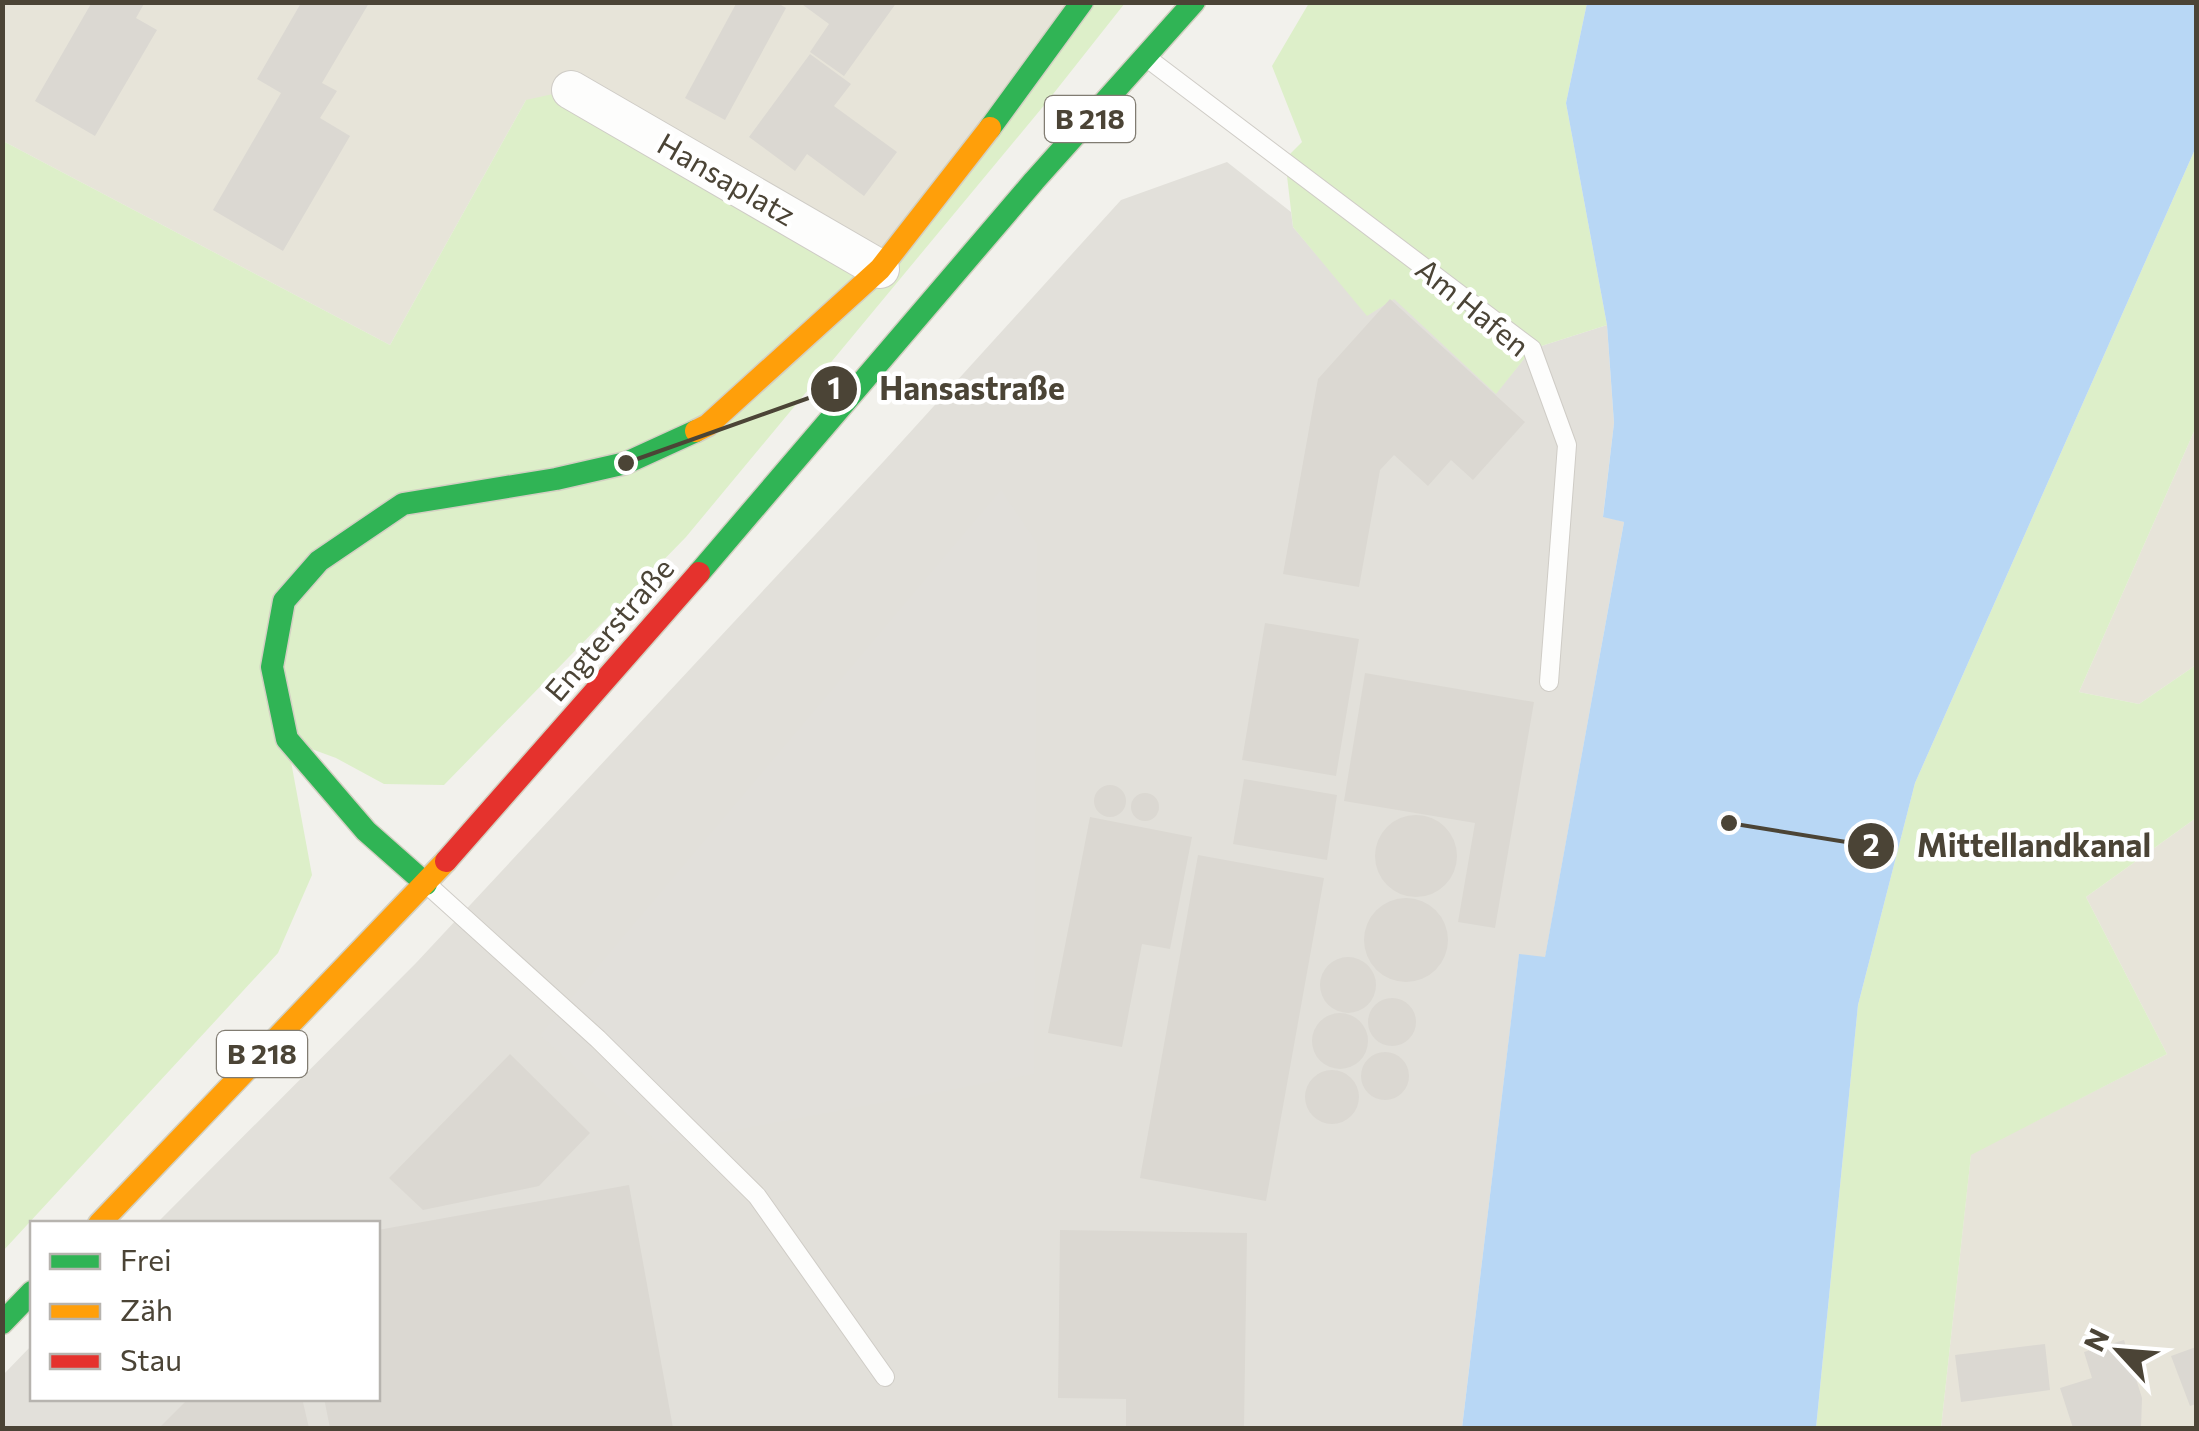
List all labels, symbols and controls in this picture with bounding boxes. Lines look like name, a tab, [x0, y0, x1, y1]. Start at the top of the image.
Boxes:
road number: B 218	[1045, 96, 1135, 142]
street label: Hansaplatz	[652, 124, 803, 232]
street label: Am Hafen	[1409, 249, 1538, 363]
callout: Hansastraße	[809, 358, 1085, 420]
text: Hansastraße	[879, 367, 1065, 407]
text: 1	[827, 368, 841, 405]
street label: Engterstraße	[536, 549, 680, 708]
callout: Mittellandkanal	[1846, 815, 2171, 877]
text: Mittellandkanal	[1917, 824, 2151, 864]
text: 2	[1862, 825, 1880, 862]
road number: B 218	[217, 1031, 307, 1077]
legend	[30, 1221, 380, 1401]
text: Frei	[120, 1240, 172, 1277]
text: Zäh	[120, 1290, 173, 1327]
north arrow	[2069, 1301, 2169, 1401]
text: N	[2076, 1323, 2116, 1356]
text: Stau	[120, 1340, 182, 1377]

